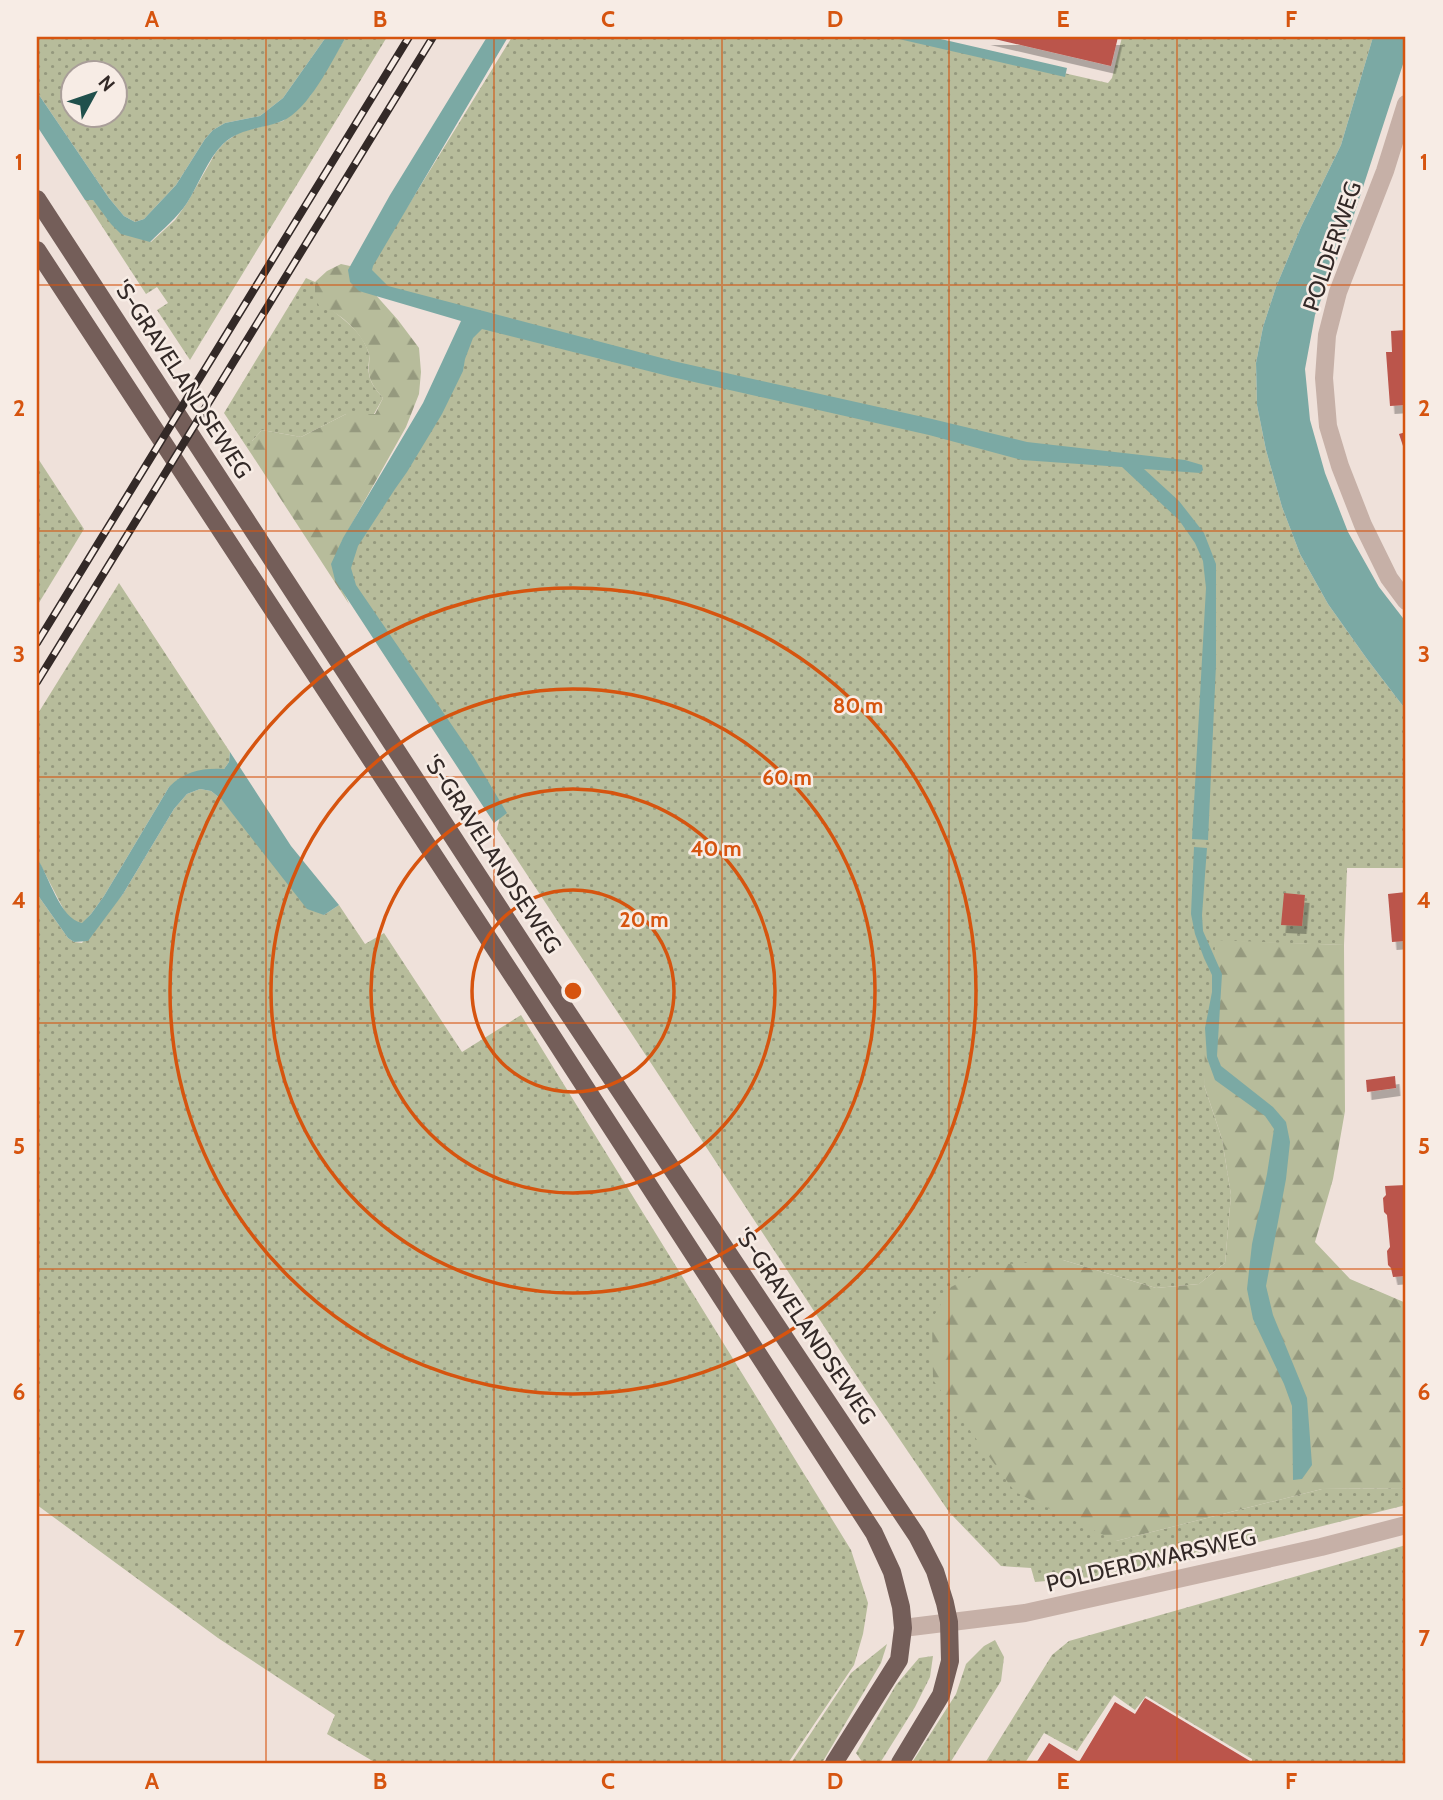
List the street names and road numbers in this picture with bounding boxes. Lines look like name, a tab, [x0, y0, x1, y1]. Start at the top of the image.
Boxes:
street label: POLDERWEG	[1297, 177, 1367, 315]
street label: 'S-GRAVELANDSEWEG	[108, 275, 258, 483]
street label: 'S-GRAVELANDSEWEG	[418, 750, 568, 958]
street label: 'S-GRAVELANDSEWEG	[730, 1223, 882, 1429]
street label: POLDERDWARSWEG	[1043, 1522, 1259, 1598]

